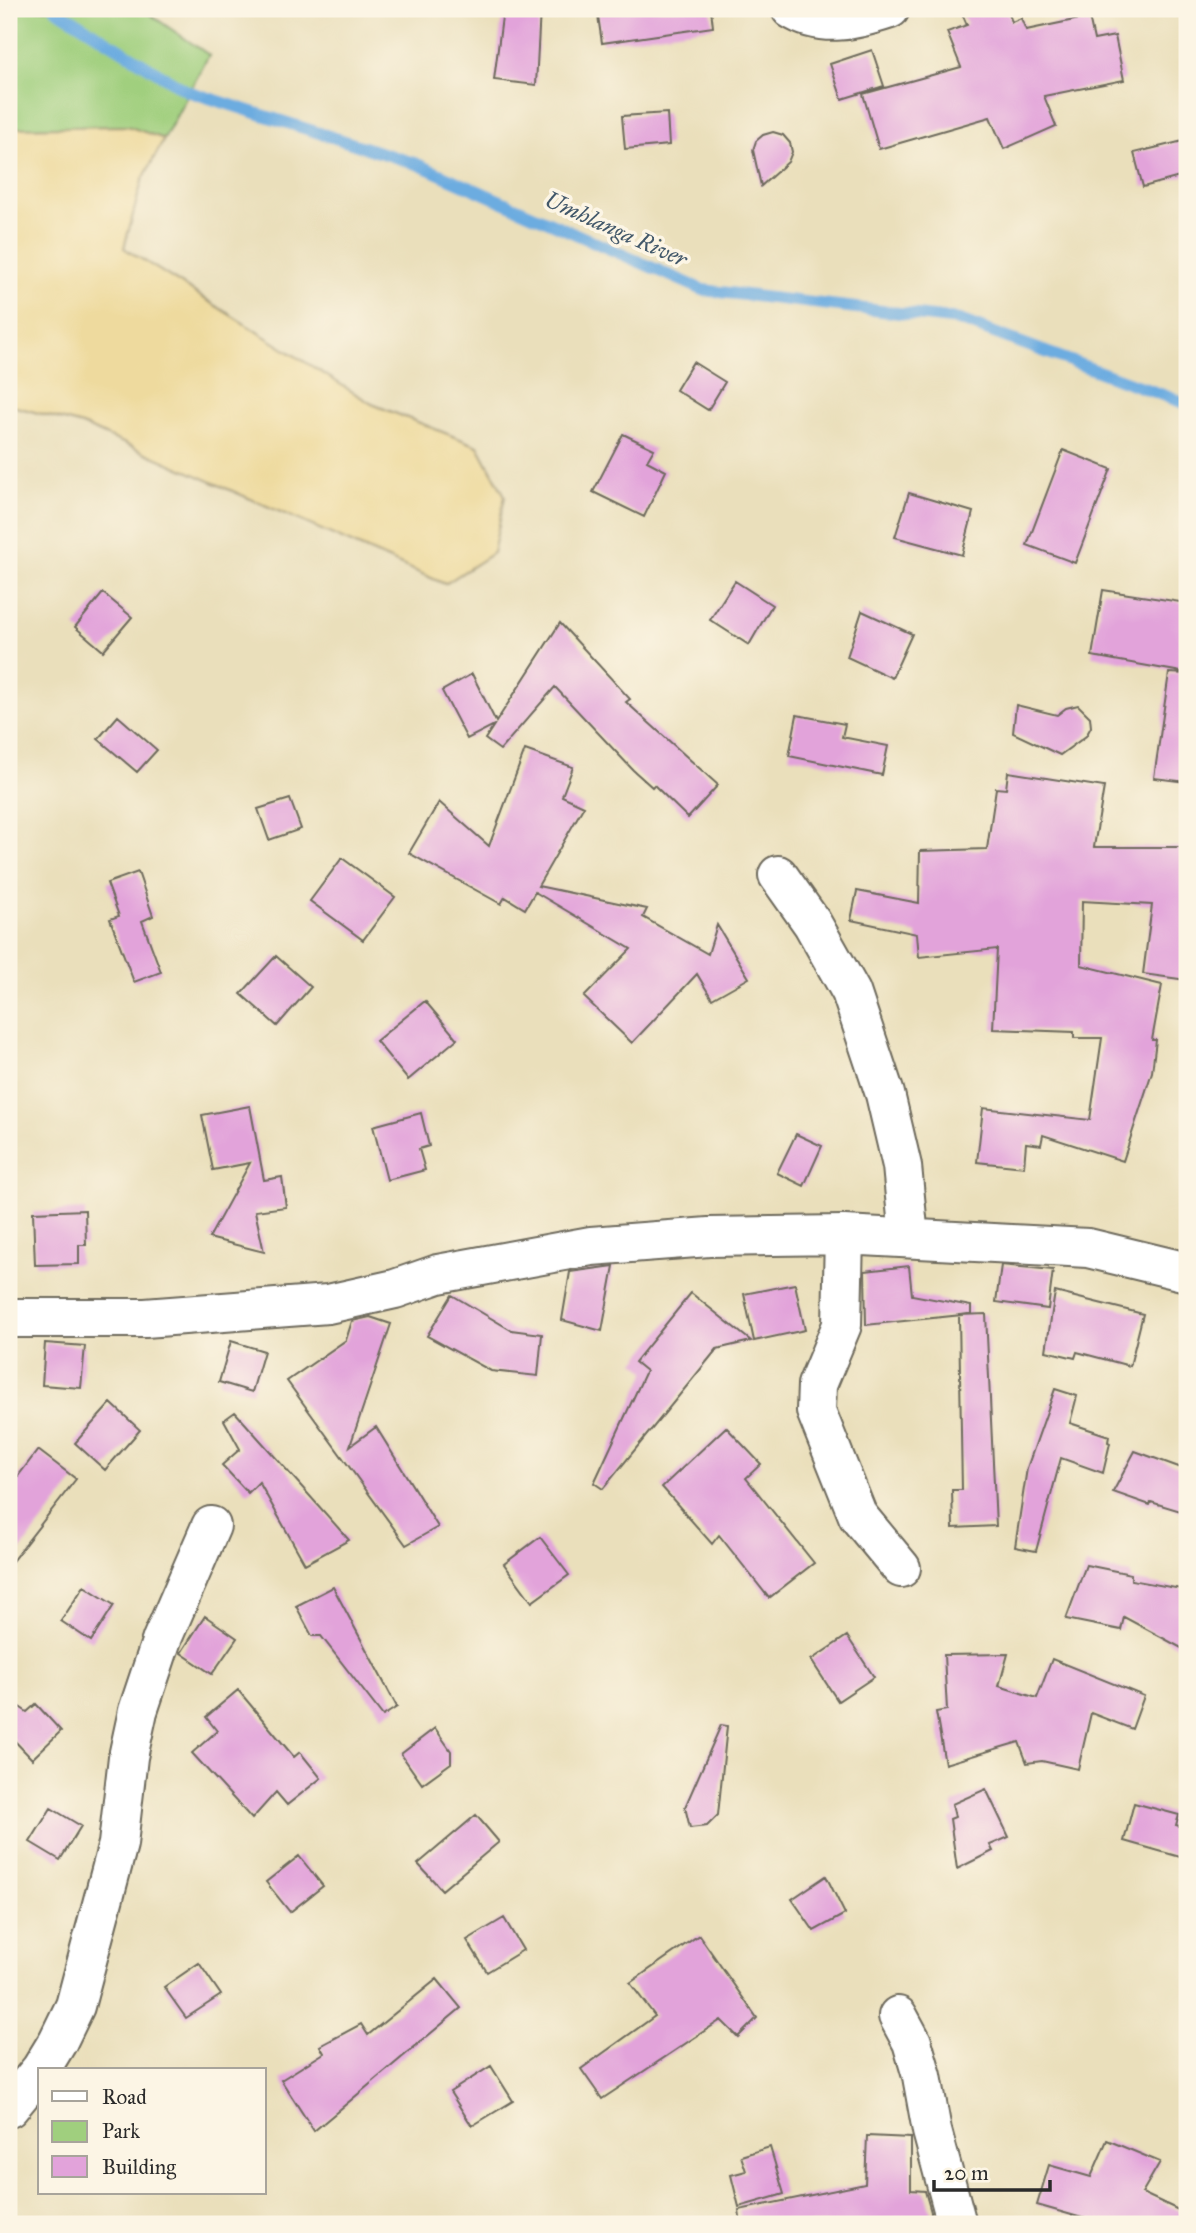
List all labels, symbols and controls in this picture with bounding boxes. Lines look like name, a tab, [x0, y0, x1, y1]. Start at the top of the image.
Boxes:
water label: Umhlanga River	[540, 185, 693, 274]
legend	[38, 2068, 266, 2194]
text: Road	[102, 2084, 147, 2110]
text: Park	[102, 2118, 140, 2144]
scale bar	[934, 2149, 1049, 2193]
text: Building	[102, 2154, 176, 2180]
text: 20 m	[944, 2160, 989, 2186]

